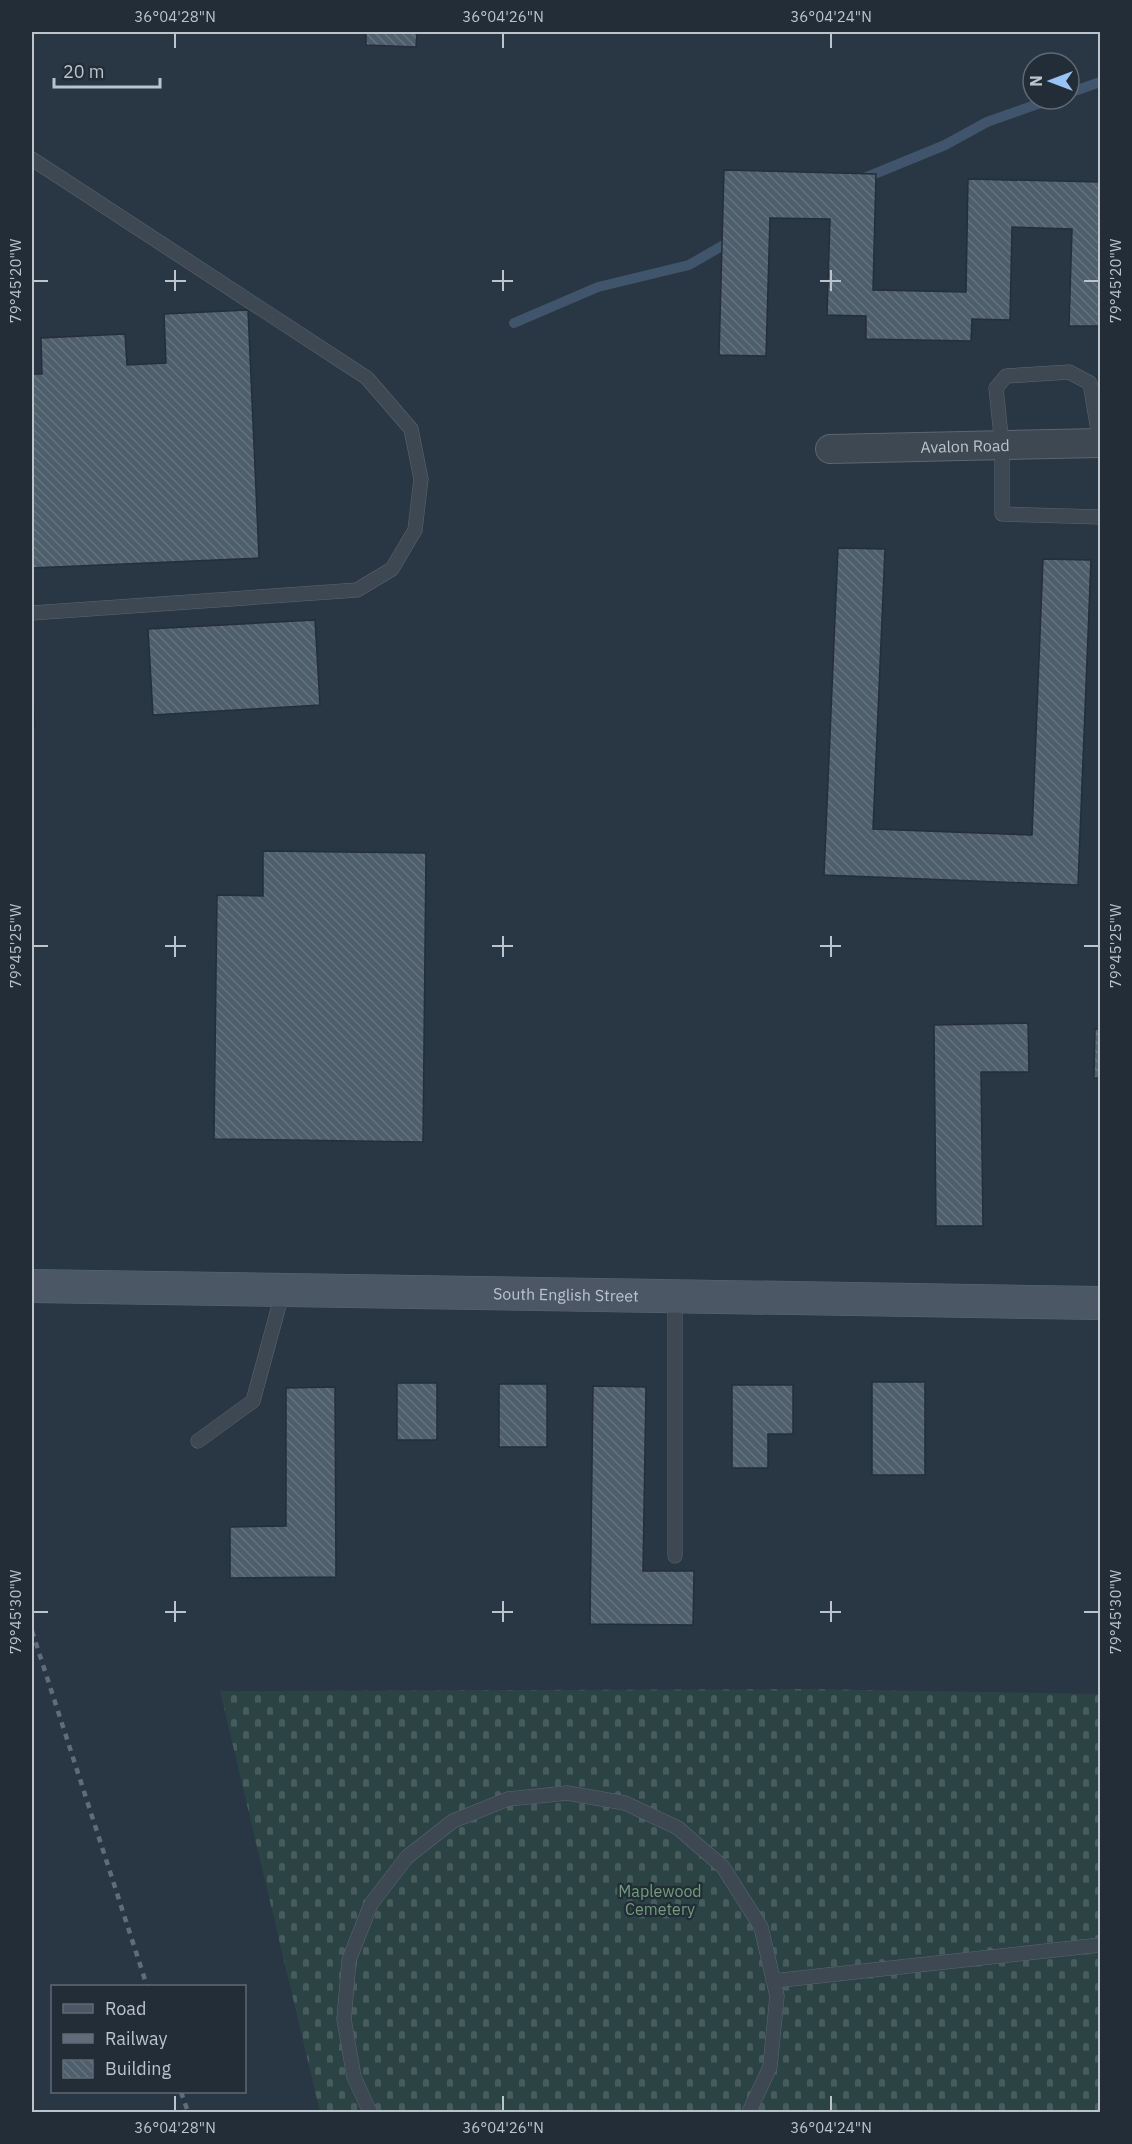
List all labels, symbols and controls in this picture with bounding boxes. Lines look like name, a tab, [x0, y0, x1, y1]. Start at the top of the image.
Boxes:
text: 36°04'28"N	[134, 7, 216, 26]
text: 36°04'26"N	[462, 7, 544, 26]
text: 36°04'24"N	[790, 7, 872, 26]
scale bar	[54, 51, 160, 89]
north arrow	[1021, 51, 1081, 111]
text: 20 m	[63, 60, 105, 83]
text: N	[1026, 75, 1046, 87]
text: 79°45'20"W	[6, 238, 25, 323]
text: 79°45'20"W	[1106, 238, 1125, 323]
street label: Avalon Road	[920, 435, 1010, 457]
text: 79°45'25"W	[6, 903, 25, 988]
text: 79°45'25"W	[1106, 903, 1125, 988]
street label: South English Street	[493, 1283, 639, 1306]
text: 79°45'30"W	[6, 1569, 25, 1654]
text: 79°45'30"W	[1106, 1569, 1125, 1654]
park label: Maplewood Cemetery	[618, 1881, 702, 1919]
legend	[51, 1985, 246, 2093]
text: Road	[105, 1997, 146, 2020]
text: Railway	[105, 2027, 167, 2050]
text: Building	[105, 2057, 172, 2080]
text: 36°04'28"N	[134, 2118, 216, 2137]
text: 36°04'26"N	[462, 2118, 544, 2137]
text: 36°04'24"N	[790, 2118, 872, 2137]

